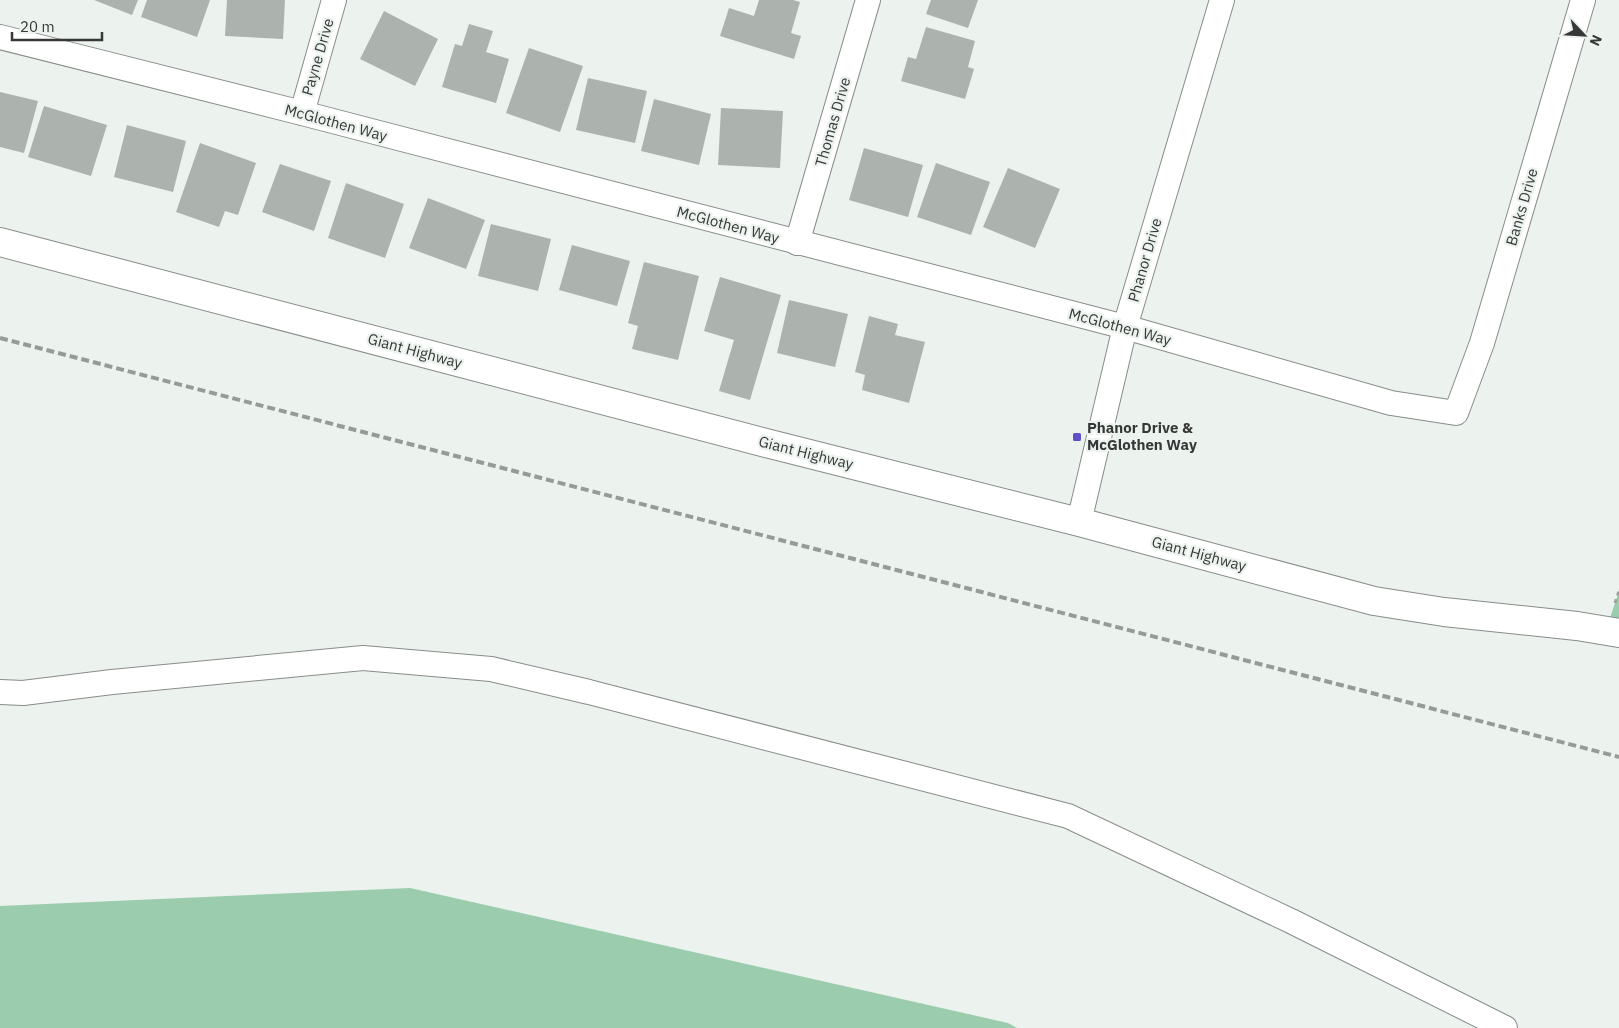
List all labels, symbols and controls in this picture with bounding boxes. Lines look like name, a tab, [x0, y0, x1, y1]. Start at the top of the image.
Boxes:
scale bar	[12, 10, 102, 42]
north arrow	[1559, 10, 1609, 60]
street label: Payne Drive	[297, 16, 338, 98]
text: 20 m	[20, 17, 55, 36]
text: N	[1585, 32, 1606, 49]
street label: Thomas Drive	[811, 75, 854, 169]
street label: McGlothen Way	[283, 100, 390, 145]
street label: Banks Drive	[1501, 166, 1542, 248]
street label: McGlothen Way	[675, 202, 782, 247]
street label: Phanor Drive	[1123, 216, 1166, 304]
street label: McGlothen Way	[1067, 304, 1174, 349]
street label: Giant Highway	[366, 329, 465, 372]
place label: Phanor Drive & McGlothen Way	[1087, 418, 1197, 454]
marker: Phanor Drive & McGlothen Way	[1071, 431, 1083, 443]
street label: Giant Highway	[757, 432, 856, 474]
street label: Giant Highway	[1150, 532, 1249, 575]

